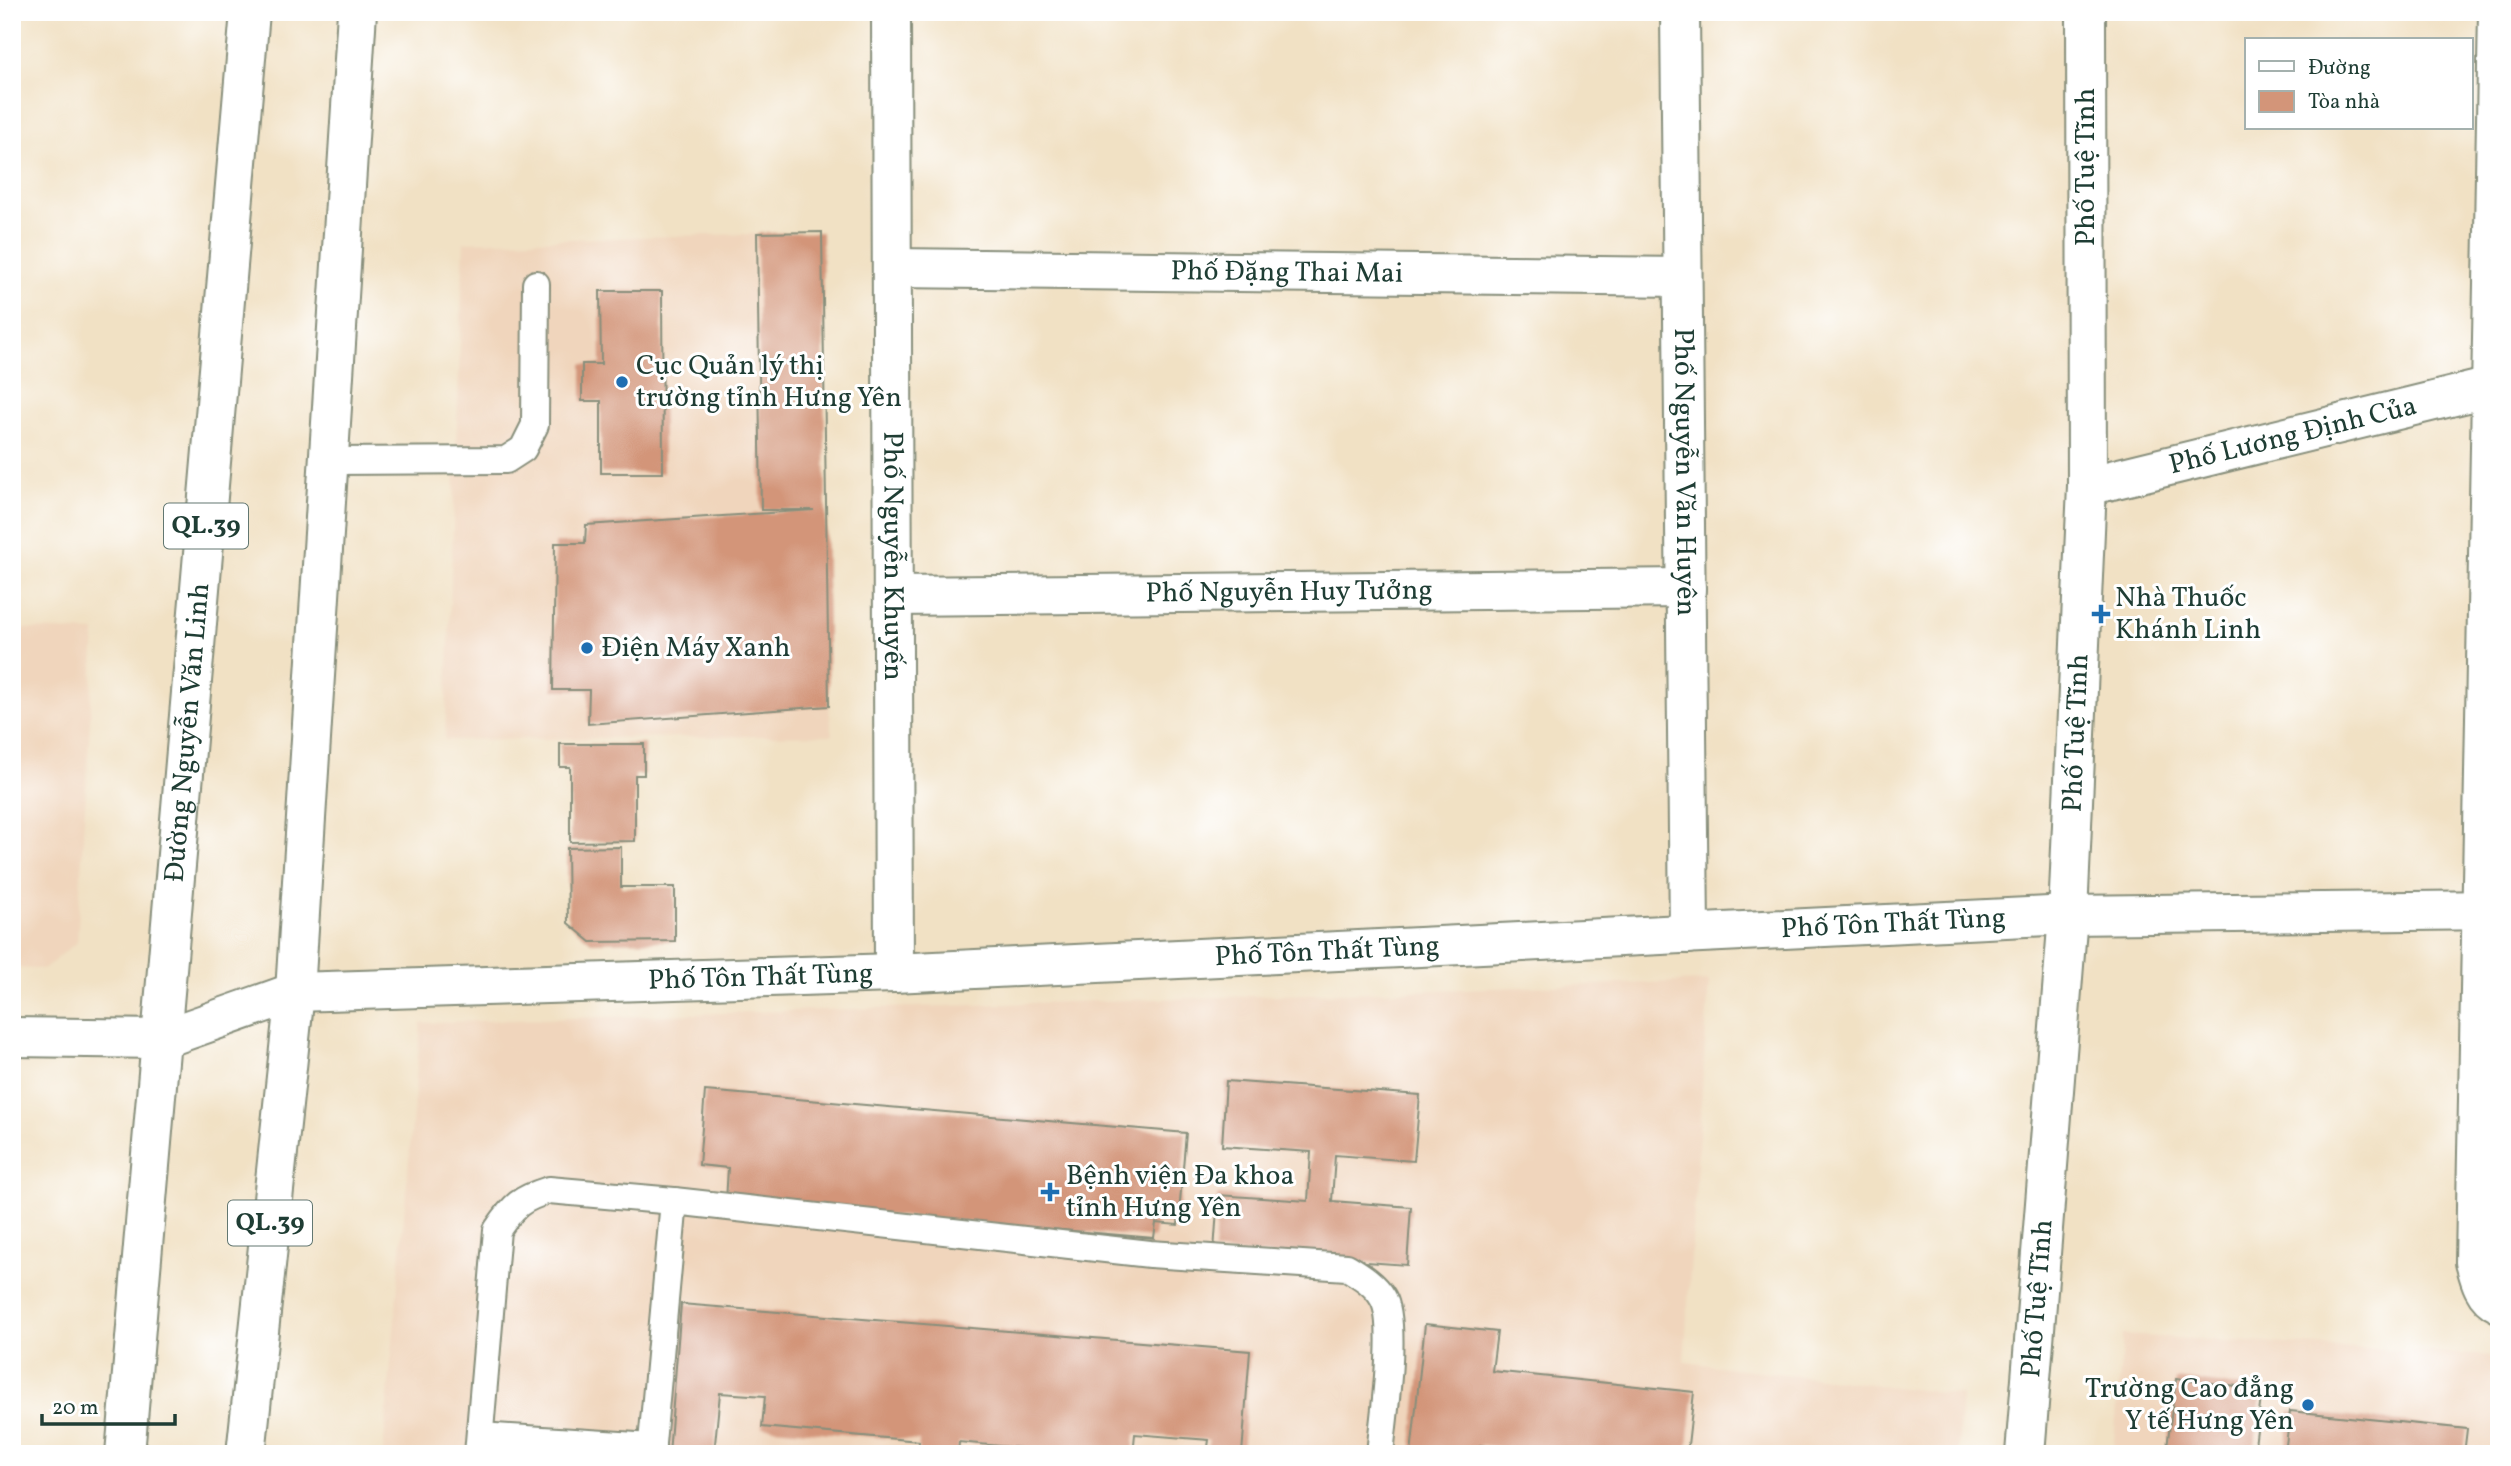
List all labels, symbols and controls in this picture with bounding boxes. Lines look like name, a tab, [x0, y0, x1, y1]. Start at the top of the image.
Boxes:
legend	[2245, 38, 2472, 130]
text: Đường	[2308, 54, 2371, 83]
street label: Phố Tuệ Tĩnh	[2067, 88, 2106, 246]
text: Tòa nhà	[2308, 88, 2380, 117]
street label: Phố Đặng Thai Mai	[1170, 252, 1404, 293]
street label: Phố Nguyễn Văn Huyên	[1664, 328, 1705, 616]
place label: Cục Quản lý thị trường tỉnh Hưng Yên	[636, 347, 902, 418]
marker: Cục Quản lý thị trường tỉnh Hưng Yên	[614, 374, 630, 390]
street label: Phố Lương Định Của	[2165, 386, 2421, 485]
street label: Phố Nguyễn Khuyến	[873, 431, 913, 681]
road number: QL.39	[164, 504, 248, 548]
street label: Phố Nguyễn Huy Tưởng	[1145, 571, 1433, 613]
place label: Nhà Thuốc Khánh Linh	[2115, 579, 2261, 650]
street label: Đường Nguyễn Văn Linh	[155, 581, 220, 884]
marker: Nhà Thuốc Khánh Linh	[2093, 606, 2109, 622]
place label: Điện Máy Xanh	[601, 629, 791, 668]
marker: Điện Máy Xanh	[579, 640, 595, 656]
street label: Phố Tuệ Tĩnh	[2053, 653, 2099, 813]
street label: Phố Tôn Thất Tùng	[1780, 899, 2007, 949]
street label: Phố Tôn Thất Tùng	[1214, 927, 1441, 977]
street label: Phố Tôn Thất Tùng	[647, 954, 874, 1000]
place label: Bệnh viện Đa khoa tỉnh Hưng Yên	[1066, 1157, 1294, 1228]
marker: Bệnh viện Đa khoa tỉnh Hưng Yên	[1040, 1182, 1060, 1202]
road number: QL.39	[228, 1200, 312, 1246]
street label: Phố Tuệ Tĩnh	[2012, 1218, 2063, 1379]
place label: Trường Cao đẳng Y tế Hưng Yên	[2085, 1370, 2294, 1441]
scale bar	[42, 1382, 175, 1426]
text: 20 m	[52, 1394, 98, 1423]
marker: Trường Cao đẳng Y tế Hưng Yên	[2300, 1397, 2316, 1413]

